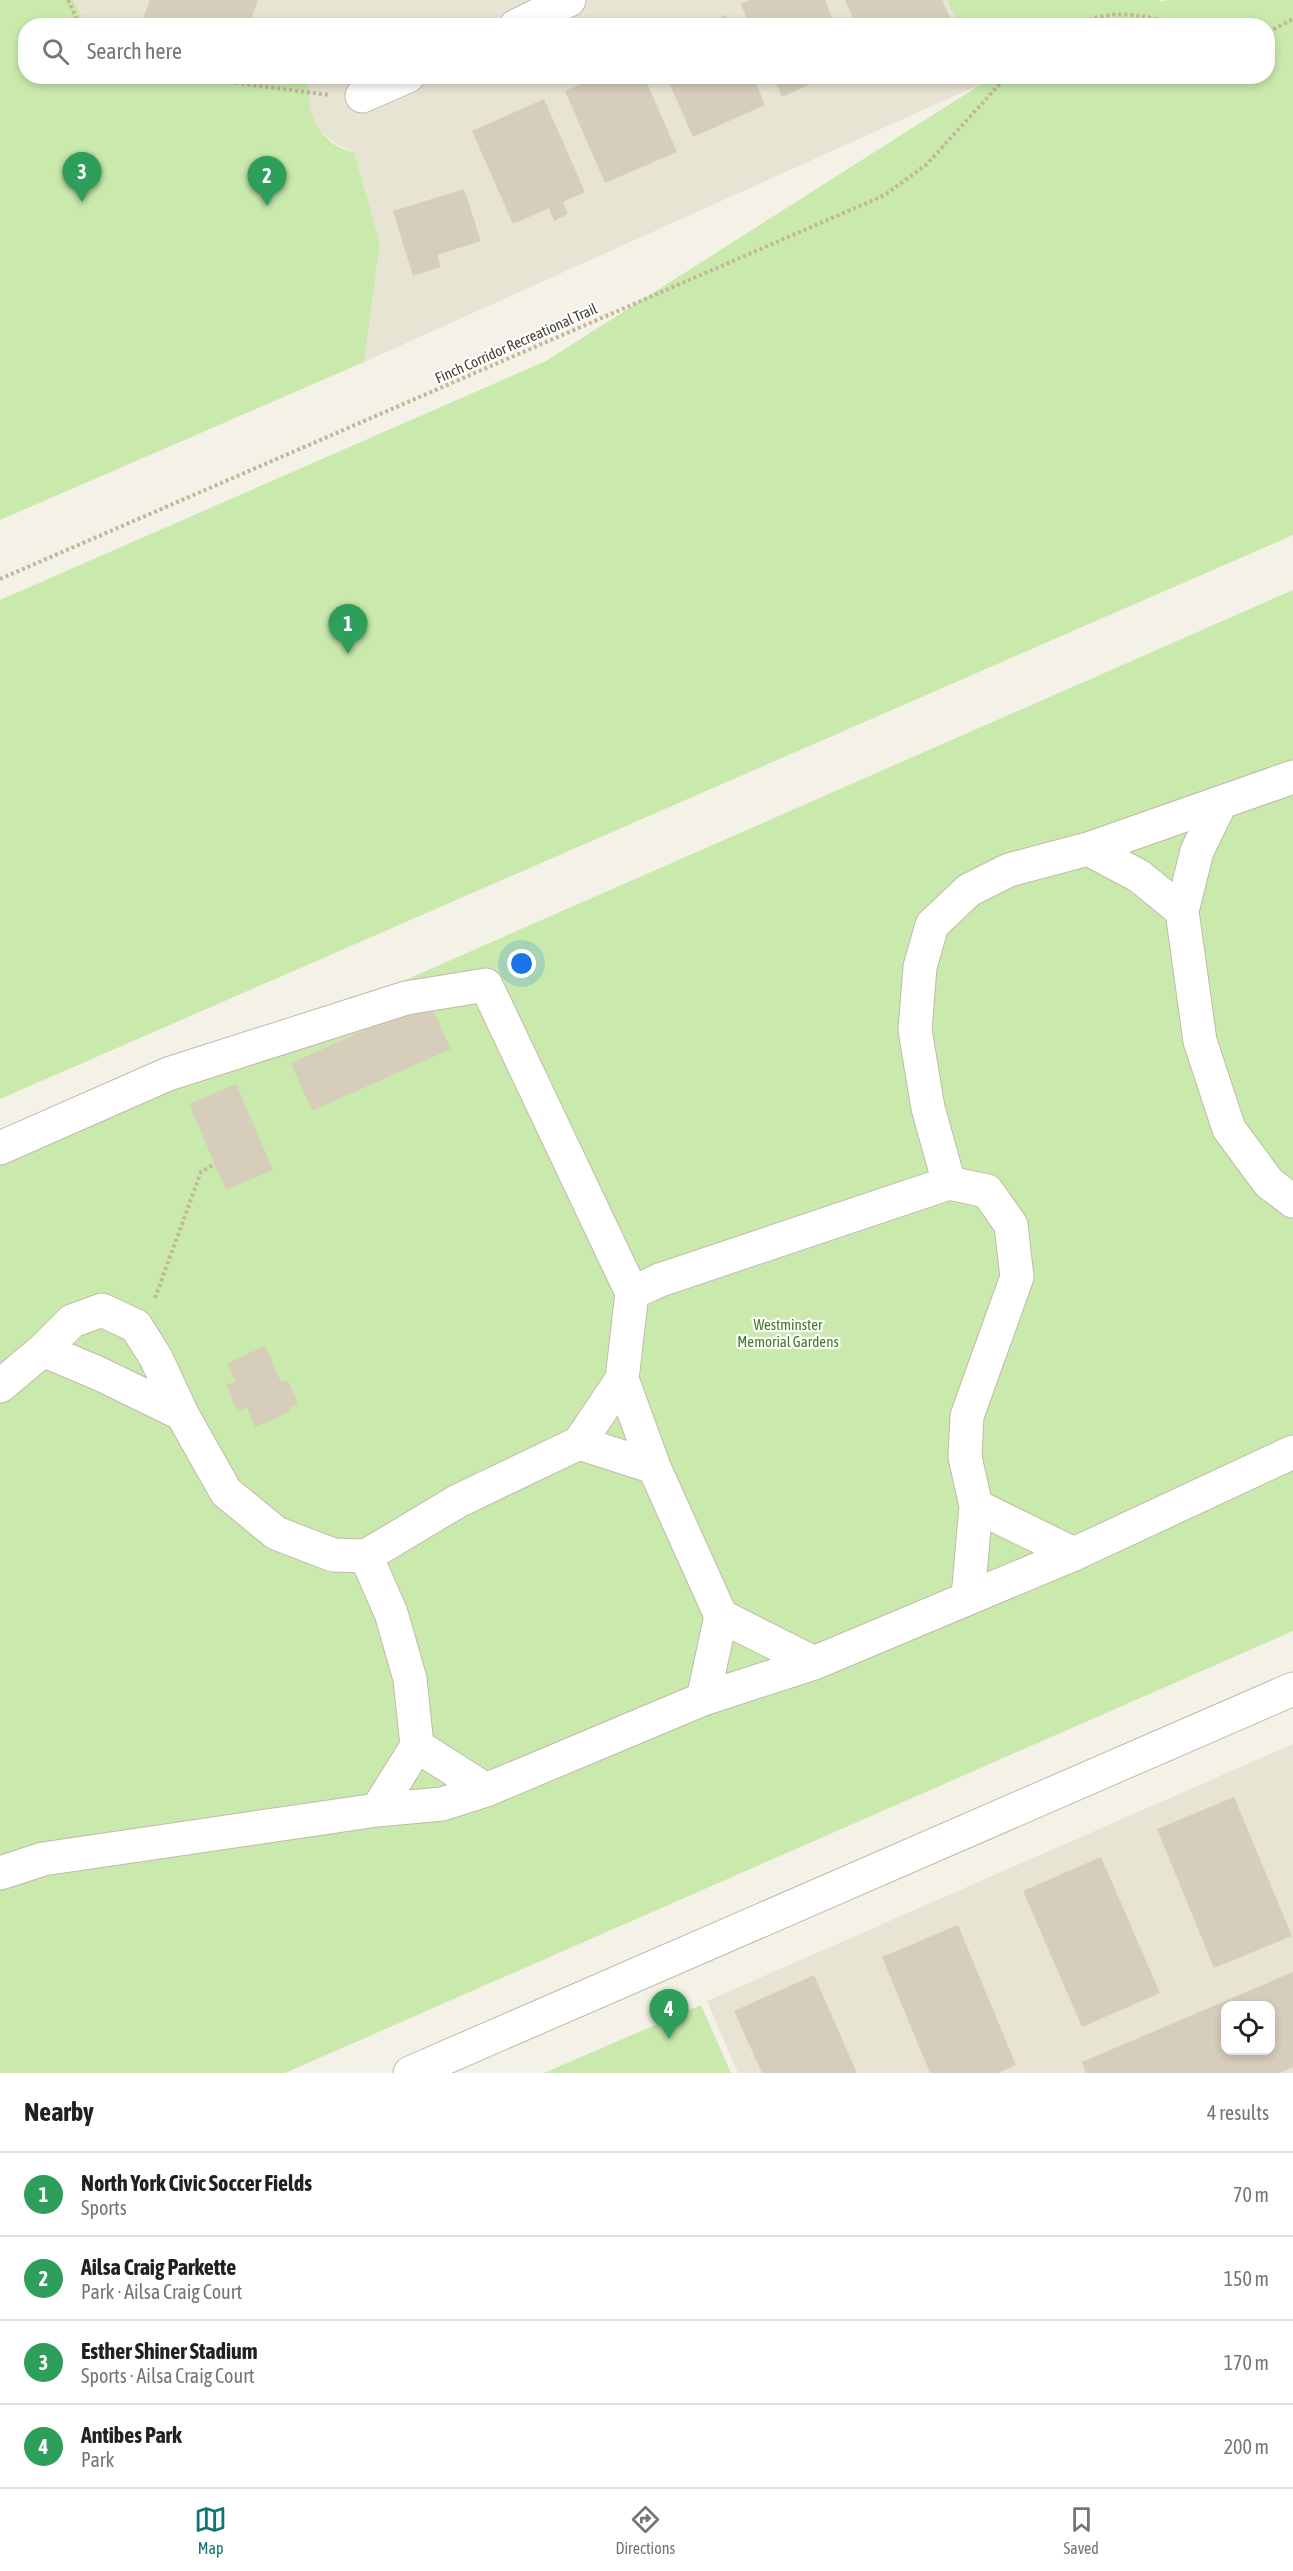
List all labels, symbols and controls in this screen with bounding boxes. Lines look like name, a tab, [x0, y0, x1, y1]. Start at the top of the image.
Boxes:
search box	[18, 18, 1275, 84]
icon: search	[39, 35, 72, 68]
text: Search here	[87, 38, 182, 64]
pin: 3	[62, 152, 101, 202]
pin: 2	[248, 156, 286, 206]
street label: Finch Corridor Recreational Trail	[432, 299, 600, 386]
pin: 1	[328, 604, 368, 654]
your location	[507, 949, 536, 978]
park label: Westminster Memorial Gardens	[737, 1316, 839, 1350]
pin: 4	[650, 1990, 688, 2039]
map controls	[1221, 2001, 1275, 2055]
button: locate	[1221, 2001, 1275, 2055]
text: Nearby	[24, 2097, 94, 2127]
text: 4 results	[1207, 2101, 1269, 2124]
text: North York Civic Soccer Fields	[81, 2170, 312, 2196]
text: 1	[39, 2183, 48, 2206]
text: 70 m	[1233, 2183, 1269, 2206]
text: Sports	[81, 2196, 127, 2219]
text: Ailsa Craig Parkette	[81, 2254, 236, 2280]
text: 2	[39, 2267, 48, 2290]
text: 150 m	[1224, 2267, 1269, 2290]
text: Park · Ailsa Craig Court	[81, 2280, 242, 2303]
text: Esther Shiner Stadium	[81, 2338, 258, 2364]
text: 3	[39, 2351, 48, 2374]
text: 170 m	[1224, 2351, 1269, 2374]
text: Sports · Ailsa Craig Court	[81, 2364, 255, 2387]
text: Antibes Park	[81, 2422, 182, 2448]
text: 4	[39, 2435, 48, 2458]
text: 200 m	[1224, 2435, 1269, 2458]
text: Park	[81, 2448, 114, 2471]
tab: Map	[194, 2503, 227, 2557]
tab: Directions	[615, 2503, 675, 2557]
tab: Saved	[1063, 2503, 1099, 2557]

